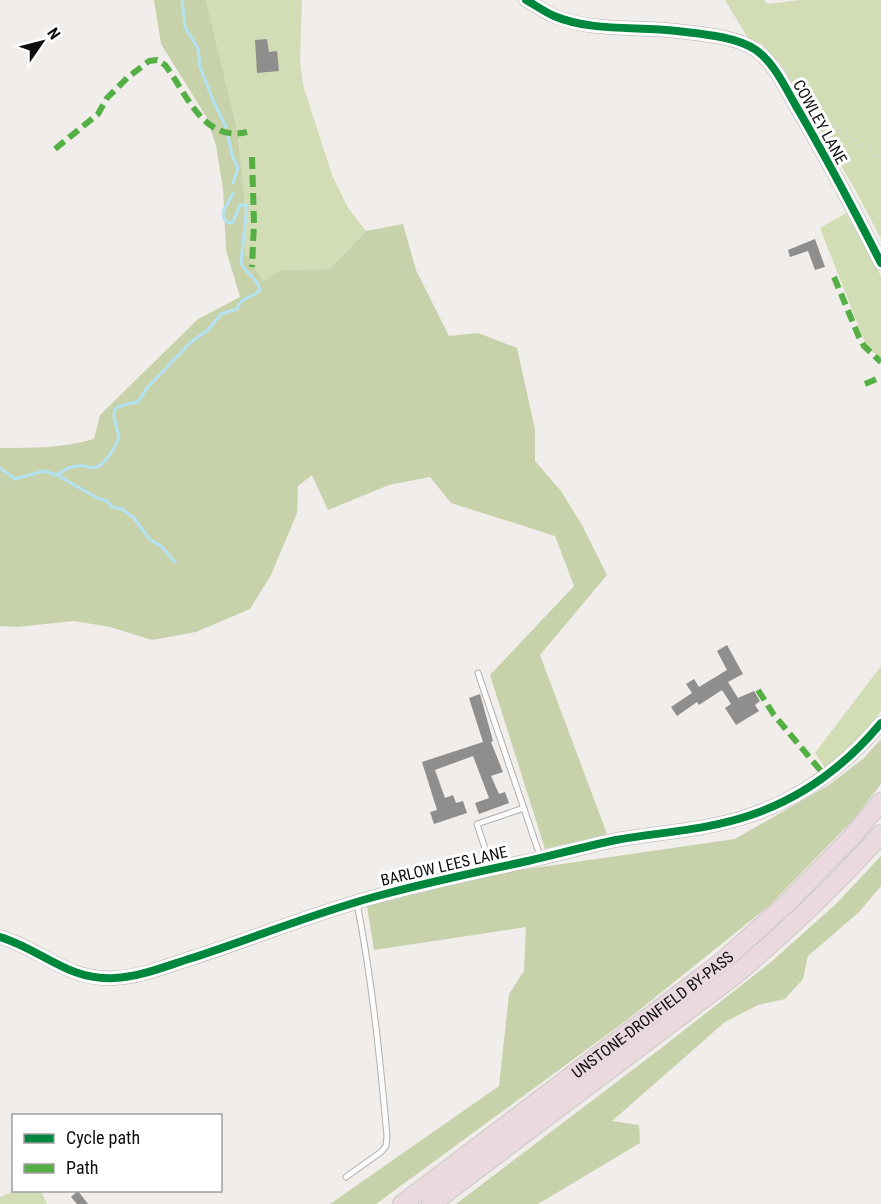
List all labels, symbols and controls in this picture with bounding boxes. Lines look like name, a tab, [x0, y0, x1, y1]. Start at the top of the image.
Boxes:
north arrow	[12, 12, 72, 72]
text: N	[43, 24, 64, 43]
street label: COWLEY LANE	[789, 77, 851, 167]
street label: BARLOW LEES LANE	[379, 842, 509, 890]
street label: UNSTONE-DRONFIELD BY-PASS	[568, 947, 737, 1082]
legend	[12, 1114, 222, 1192]
text: Cycle path	[66, 1127, 140, 1148]
text: Path	[66, 1157, 99, 1178]

